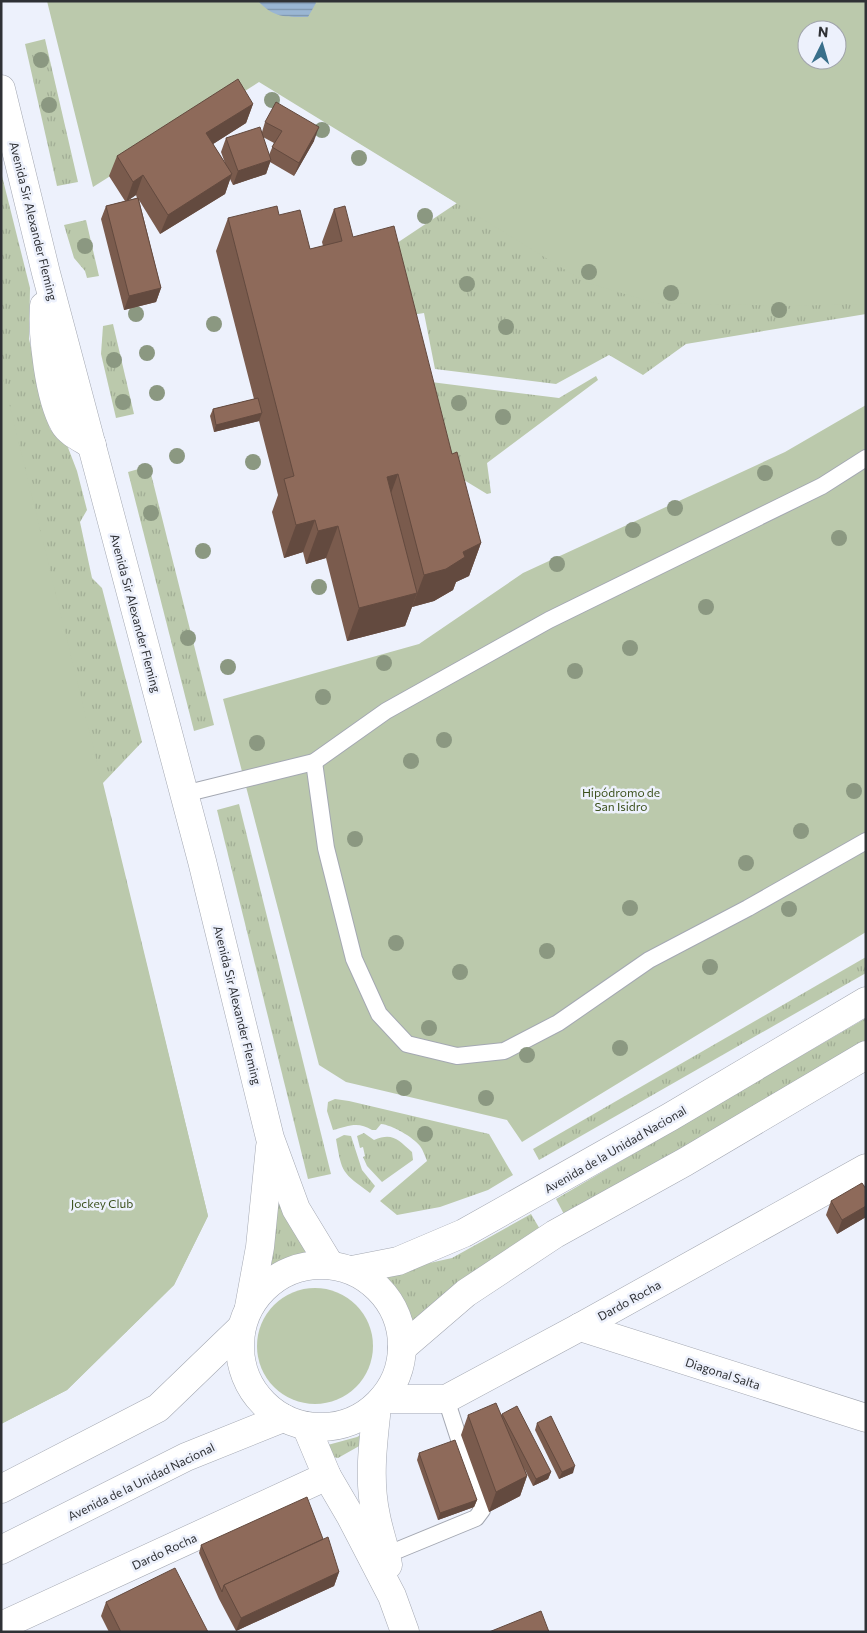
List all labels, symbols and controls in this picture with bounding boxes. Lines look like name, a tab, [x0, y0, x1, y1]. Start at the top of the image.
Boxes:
north arrow	[797, 20, 847, 70]
text: N	[817, 23, 829, 40]
street label: Avenida Sir Alexander Fleming	[7, 140, 61, 303]
street label: Avenida Sir Alexander Fleming	[108, 532, 164, 694]
park label: Hipódromo de San Isidro	[582, 785, 660, 813]
street label: Avenida Sir Alexander Fleming	[211, 924, 265, 1087]
street label: Avenida de la Unidad Nacional	[542, 1103, 688, 1195]
park label: Jockey Club	[71, 1196, 133, 1211]
street label: Dardo Rocha	[595, 1277, 663, 1323]
street label: Diagonal Salta	[684, 1354, 762, 1392]
street label: Avenida de la Unidad Nacional	[65, 1439, 217, 1523]
street label: Dardo Rocha	[129, 1530, 199, 1572]

